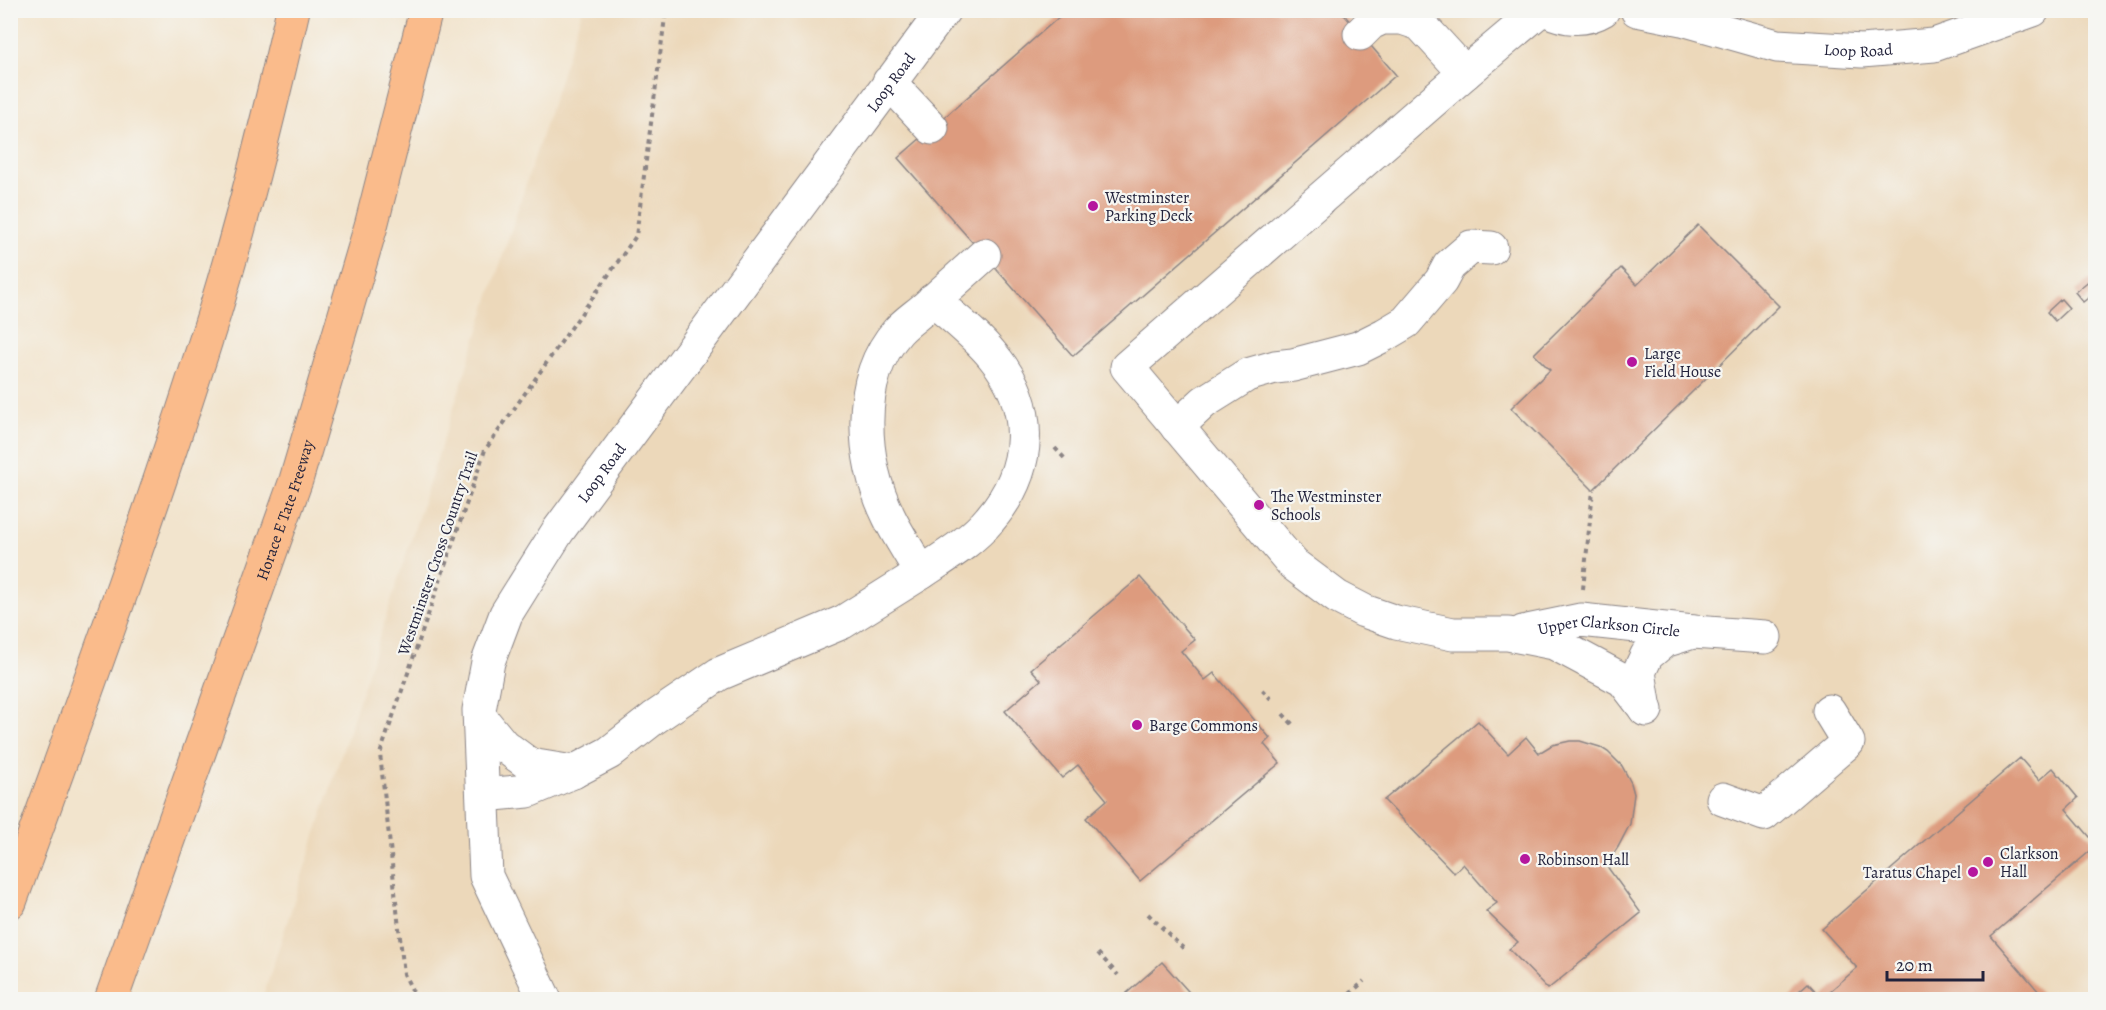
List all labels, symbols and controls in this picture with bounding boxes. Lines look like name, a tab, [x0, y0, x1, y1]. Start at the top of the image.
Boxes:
street label: Loop Road	[1823, 38, 1894, 63]
street label: Loop Road	[862, 48, 921, 117]
place label: Westminster Parking Deck	[1104, 187, 1193, 227]
marker: Westminster Parking Deck	[1086, 199, 1100, 213]
place label: Large Field House	[1644, 343, 1721, 383]
marker: Large Field House	[1625, 355, 1639, 369]
street label: Horace E Tate Freeway	[251, 436, 320, 583]
street label: Loop Road	[573, 439, 632, 508]
street label: Westminster Cross Country Trail	[392, 448, 483, 659]
place label: The Westminster Schools	[1271, 486, 1381, 526]
marker: The Westminster Schools	[1252, 498, 1266, 512]
street label: Upper Clarkson Circle	[1536, 610, 1681, 643]
place label: Barge Commons	[1149, 715, 1258, 737]
marker: Barge Commons	[1130, 718, 1144, 732]
place label: Clarkson Hall	[2000, 843, 2059, 883]
place label: Robinson Hall	[1537, 849, 1629, 871]
marker: Robinson Hall	[1518, 852, 1532, 866]
marker: Clarkson Hall	[1981, 855, 1995, 869]
place label: Taratus Chapel	[1863, 862, 1961, 884]
marker: Taratus Chapel	[1966, 865, 1980, 879]
scale bar	[1887, 944, 1983, 982]
text: 20 m	[1896, 953, 1933, 977]

